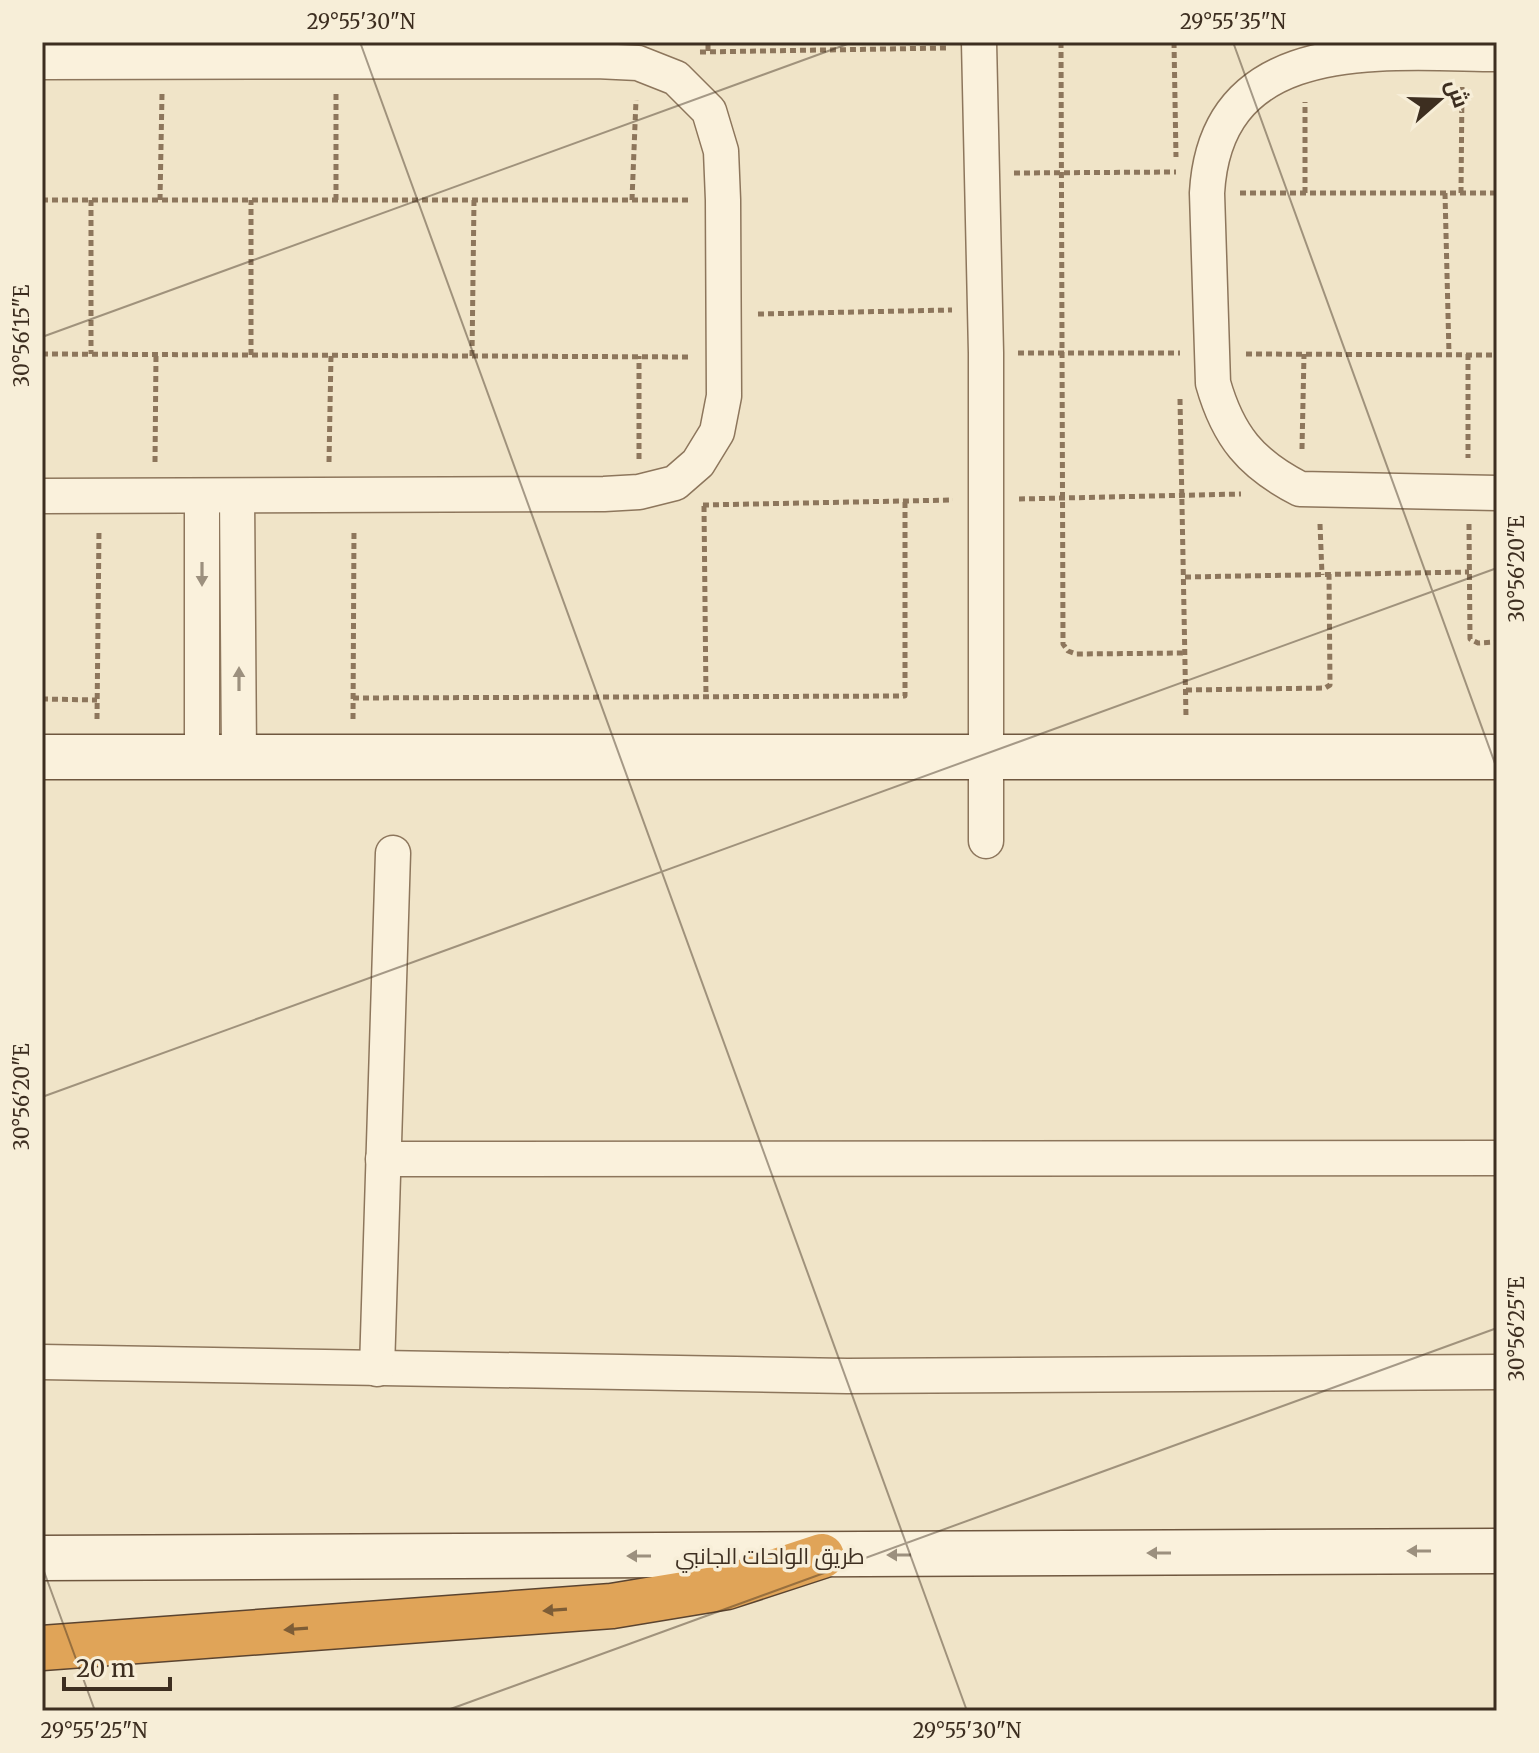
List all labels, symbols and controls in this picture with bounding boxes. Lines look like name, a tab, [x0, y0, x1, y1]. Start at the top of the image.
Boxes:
text: 29°55'30"N	[307, 9, 416, 34]
text: 29°55'35"N	[1180, 9, 1287, 34]
north arrow	[1399, 60, 1479, 140]
text: ش	[1440, 75, 1476, 111]
text: 30°56'15"E	[9, 285, 34, 387]
text: 30°56'20"E	[1504, 515, 1529, 623]
one-way arrow	[196, 562, 208, 587]
one-way arrow	[232, 666, 245, 691]
text: 30°56'20"E	[9, 1043, 34, 1151]
text: 30°56'25"E	[1504, 1276, 1529, 1382]
street label: طريق الواحات الجانبي	[675, 1542, 865, 1573]
one-way arrow	[1406, 1545, 1431, 1558]
one-way arrow	[1146, 1547, 1171, 1559]
one-way arrow	[886, 1549, 911, 1561]
one-way arrow	[626, 1550, 651, 1562]
one-way arrow	[542, 1604, 567, 1617]
one-way arrow	[283, 1623, 308, 1636]
scale bar	[64, 1641, 170, 1691]
text: 20 m	[76, 1653, 135, 1684]
text: 29°55'25"N	[41, 1718, 148, 1743]
text: 29°55'30"N	[913, 1718, 1022, 1743]

